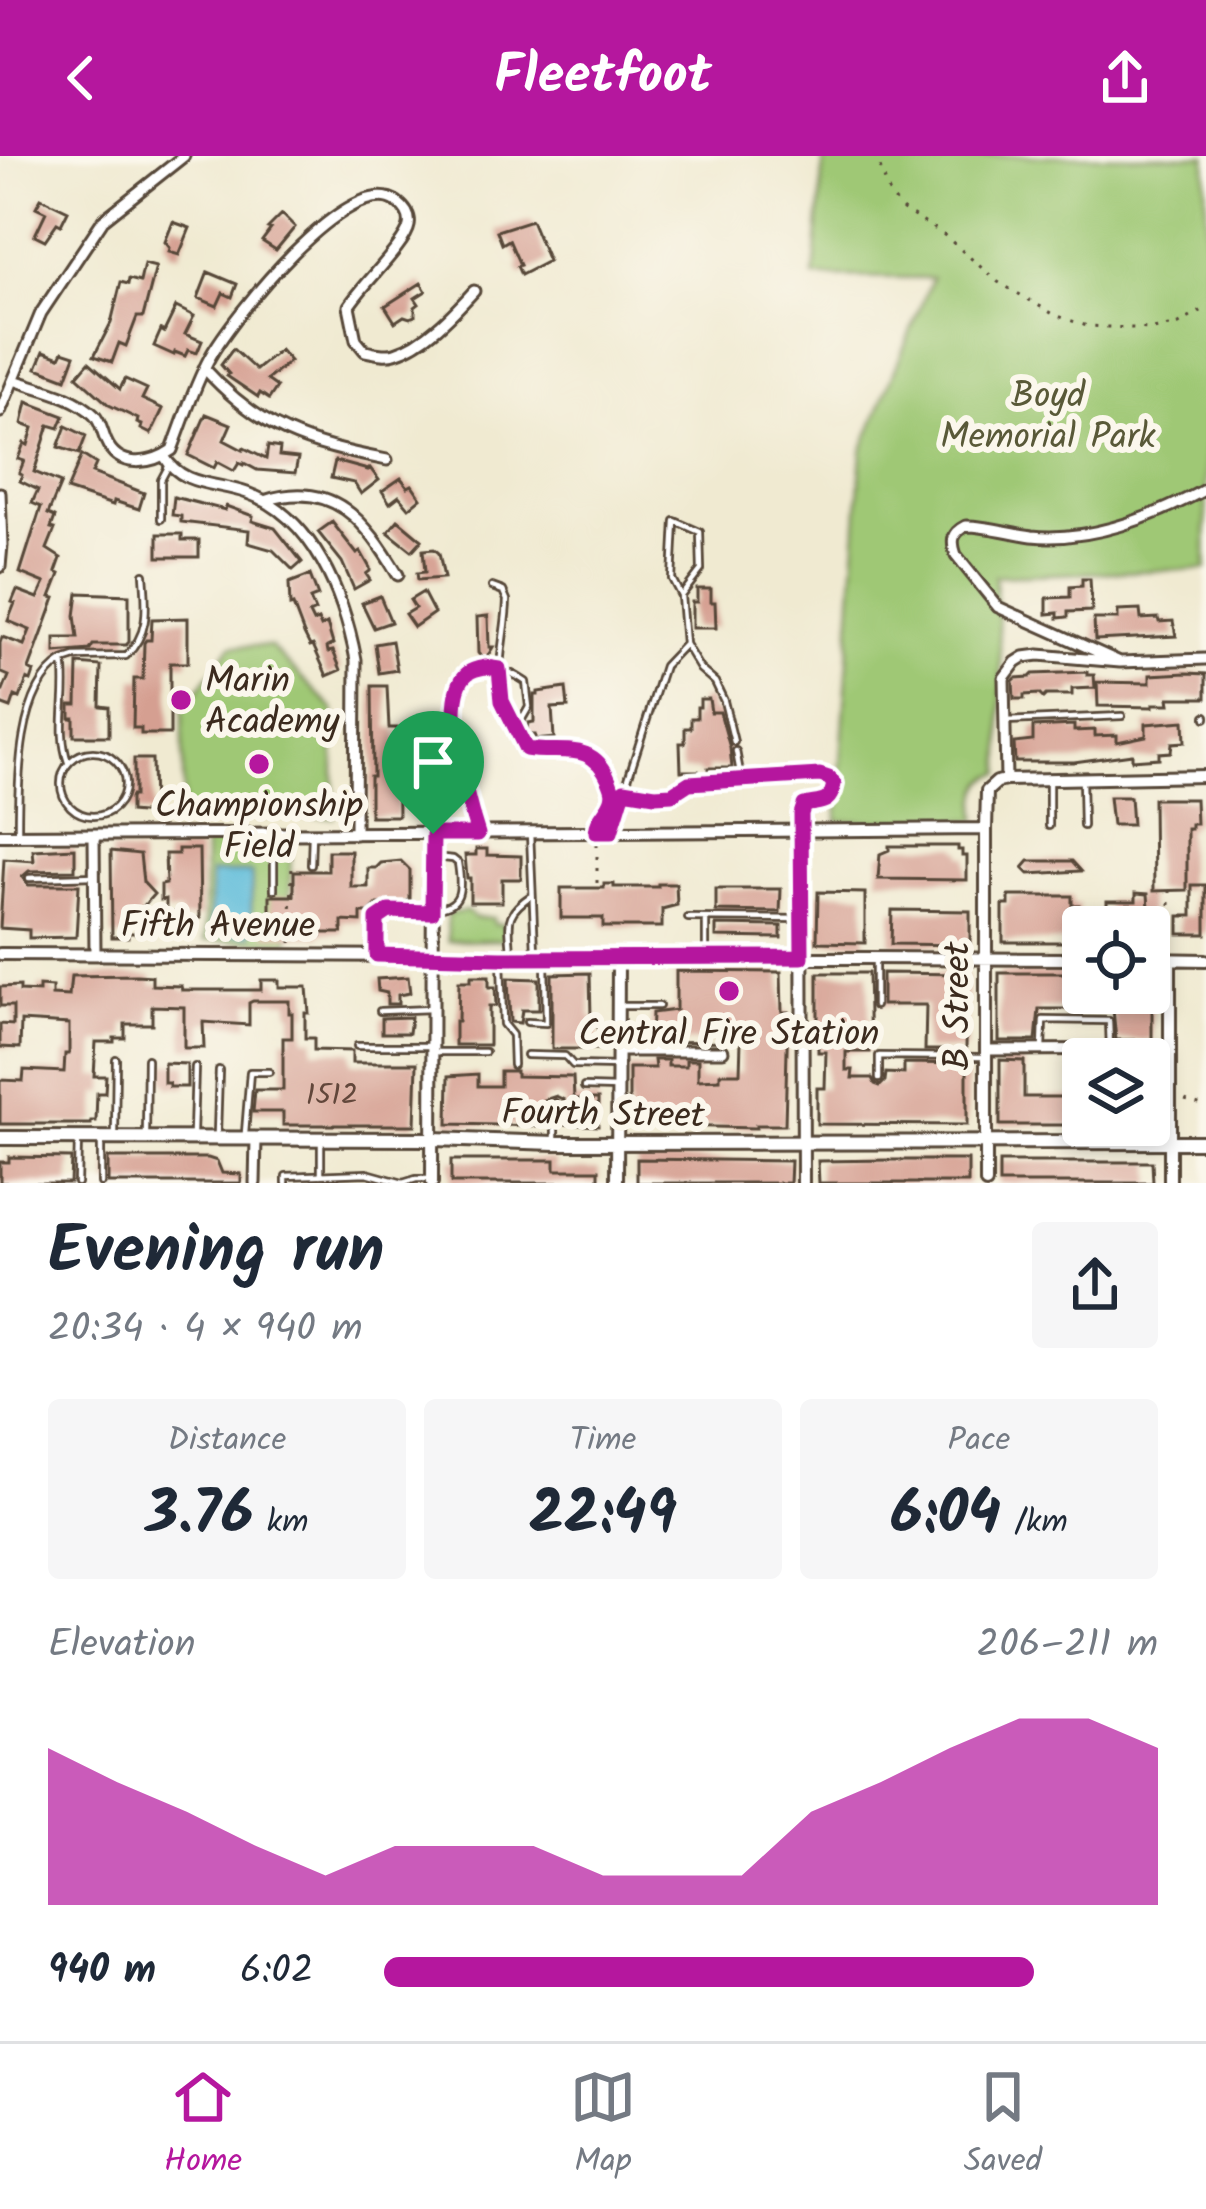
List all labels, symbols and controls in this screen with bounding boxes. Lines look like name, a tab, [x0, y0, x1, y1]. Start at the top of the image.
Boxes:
text: Fleetfoot	[494, 35, 712, 121]
icon: back	[48, 45, 114, 111]
icon: share	[1092, 45, 1158, 111]
park label: Boyd Memorial Park	[940, 369, 1157, 467]
place label: Marin Academy	[205, 654, 341, 752]
marker: Marin Academy	[168, 687, 194, 713]
pin	[382, 711, 484, 834]
icon: arrive	[400, 729, 466, 795]
marker: Championship Field	[246, 751, 272, 777]
place label: Championship Field	[155, 779, 363, 877]
street label: Fifth Avenue	[121, 899, 315, 956]
map controls	[1062, 906, 1170, 1146]
button: locate	[1062, 906, 1170, 1014]
street label: B Street	[931, 941, 988, 1070]
marker: Central Fire Station	[716, 978, 742, 1004]
place label: Central Fire Station	[579, 1007, 879, 1064]
button: layers	[1062, 1038, 1170, 1146]
house number: 1512	[306, 1072, 358, 1120]
street label: Fourth Street	[501, 1085, 706, 1146]
text: Evening run	[48, 1201, 384, 1306]
button: share	[1032, 1222, 1158, 1348]
text: 20:34 · 4 × 940 m	[48, 1299, 363, 1361]
text: Distance	[168, 1415, 286, 1468]
text: Time	[570, 1415, 636, 1468]
text: Pace	[948, 1415, 1010, 1468]
text: 3.76	[146, 1468, 253, 1564]
text: 22:49	[529, 1468, 677, 1564]
text: 6:04	[890, 1468, 1001, 1564]
text: km	[253, 1497, 308, 1550]
text: /km	[1001, 1497, 1068, 1550]
text: Elevation	[48, 1615, 196, 1677]
text: 206–211 m	[977, 1615, 1158, 1677]
text: 940 m	[48, 1941, 156, 2003]
text: 6:02	[240, 1941, 313, 2003]
tab: Home	[164, 2064, 242, 2189]
tab: Map	[570, 2064, 636, 2189]
tab: Saved	[964, 2064, 1042, 2189]

